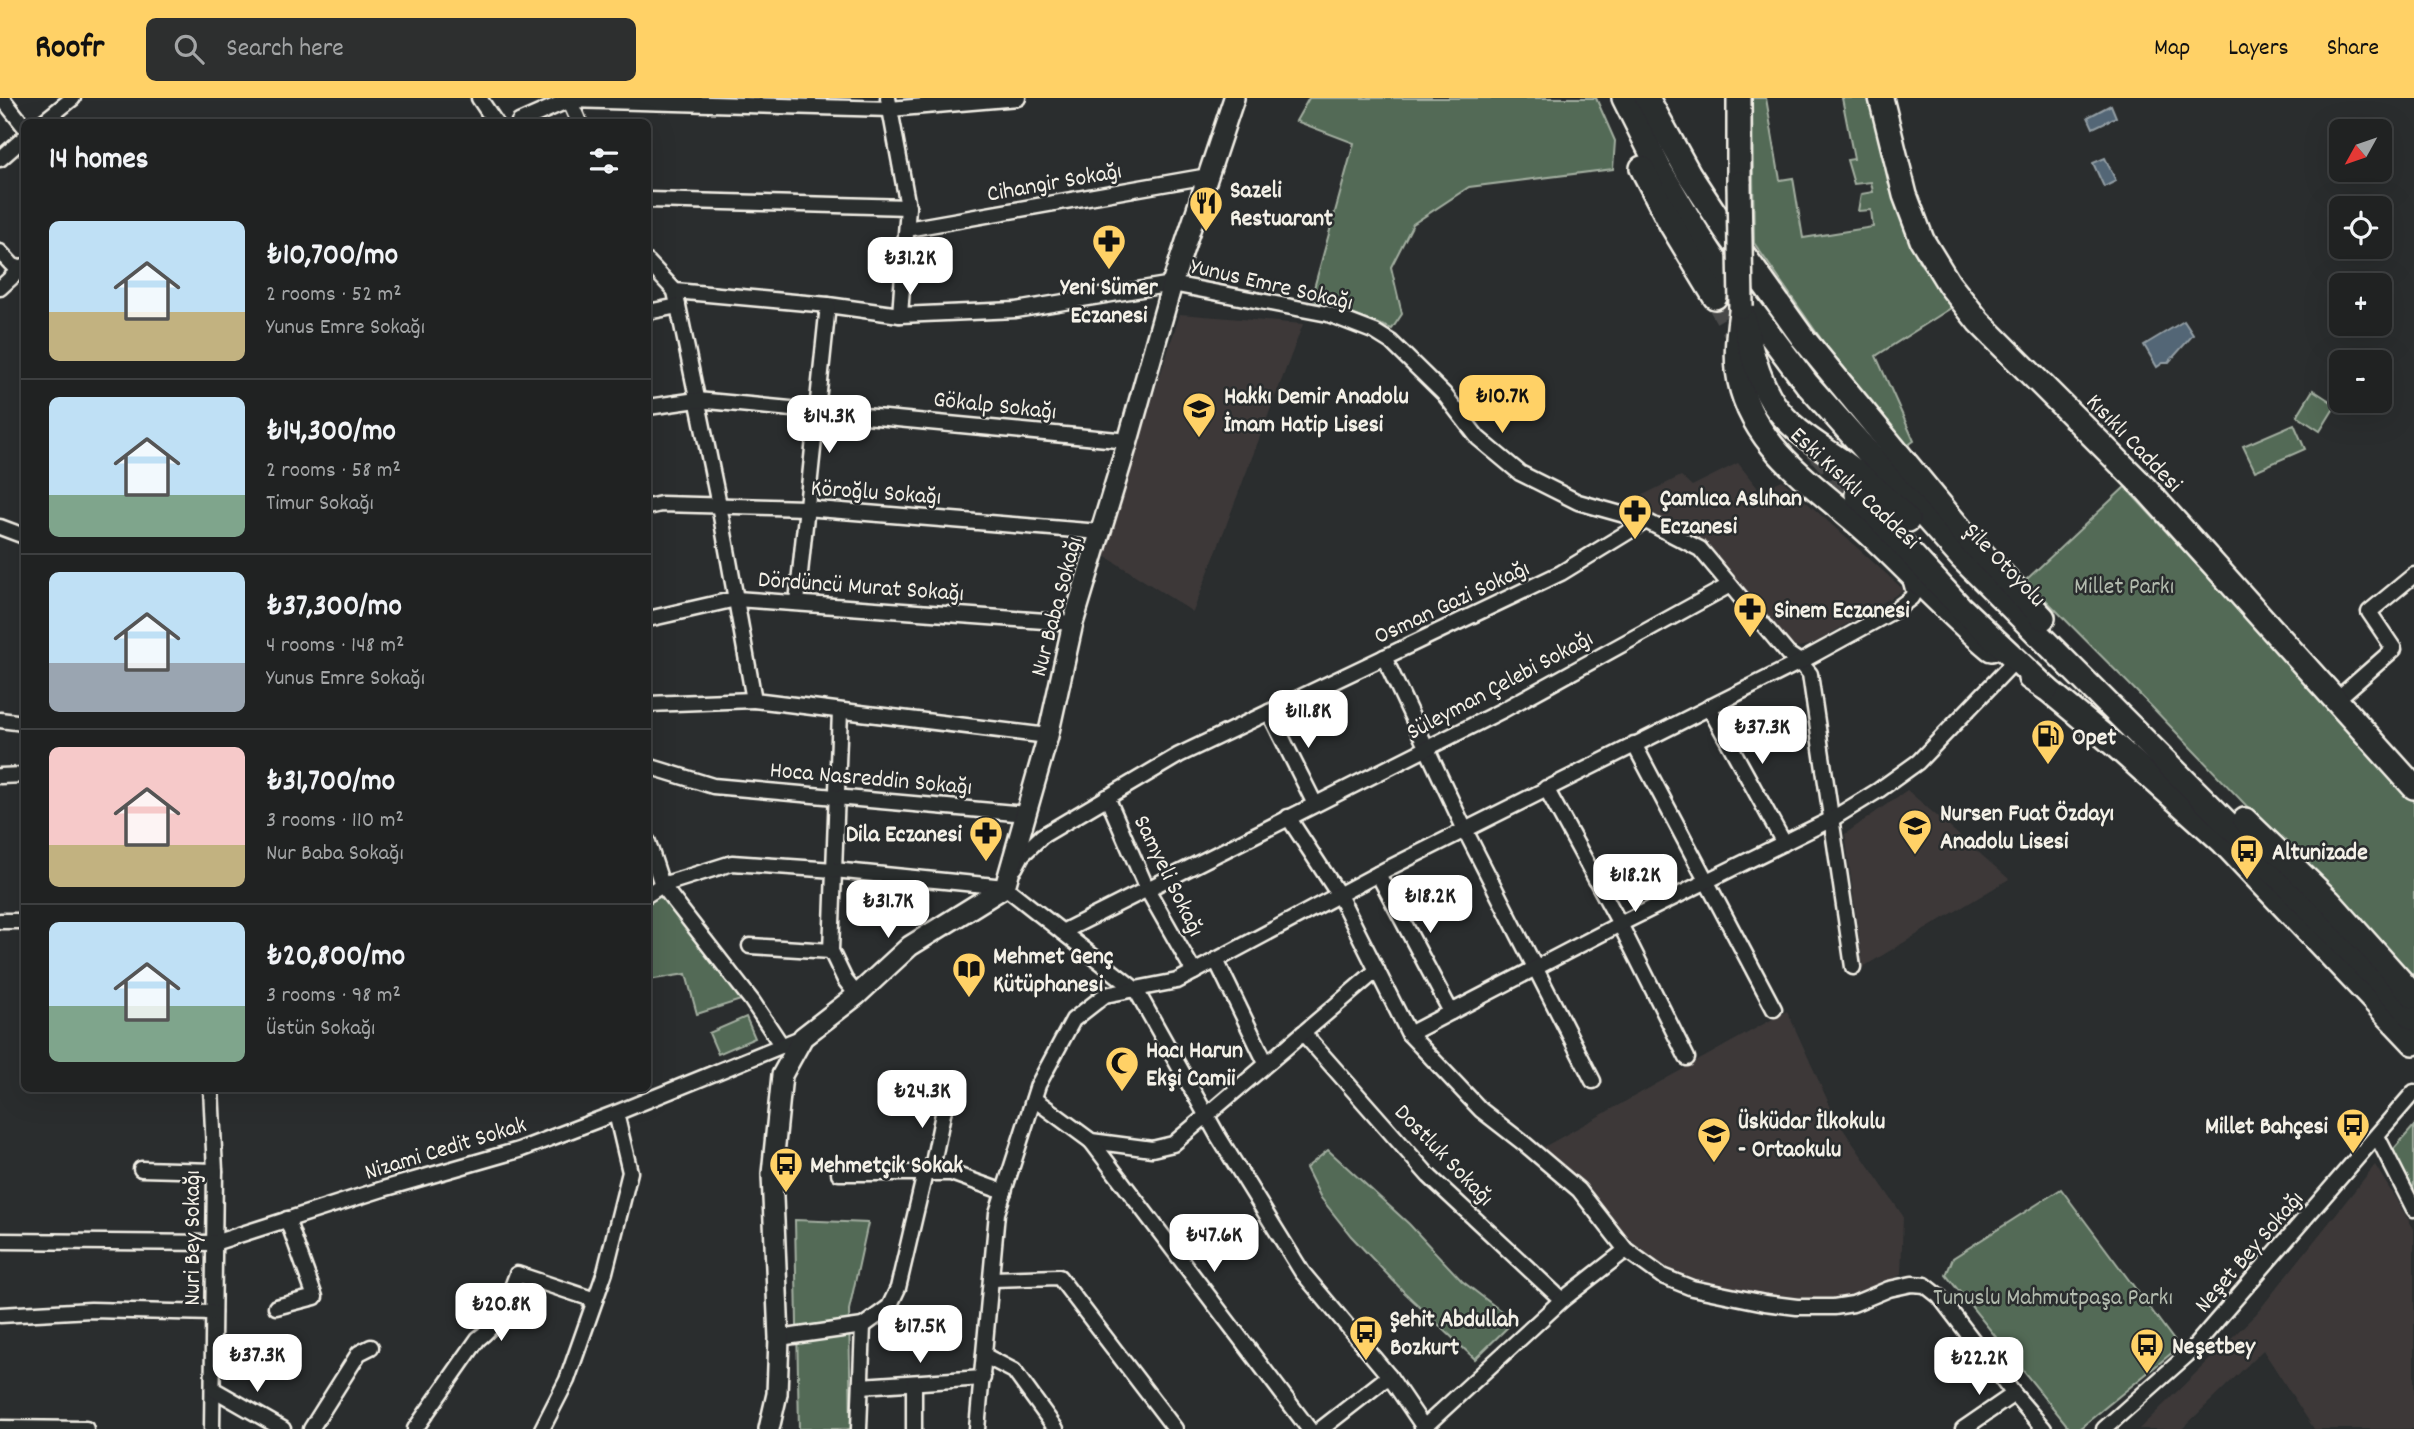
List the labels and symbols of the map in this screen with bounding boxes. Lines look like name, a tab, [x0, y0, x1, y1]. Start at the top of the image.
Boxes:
north arrow	[2329, 119, 2392, 182]
street label: Cihangir Sokağı	[985, 155, 1125, 213]
place label: Sazeli Restuarant	[1230, 175, 1333, 237]
restaurant icon: Sazeli Restuarant	[1187, 184, 1225, 233]
pharmacy icon: Yeni Sümer Eczanesi	[1090, 222, 1128, 271]
pin: ₺31.2K	[853, 238, 967, 297]
street label: Yunus Emre Sokağı	[1187, 251, 1356, 321]
place label: Yeni Sümer Eczanesi	[1059, 272, 1159, 334]
pin: ₺10.7K	[1445, 376, 1559, 435]
place label: Hakkı Demir Anadolu İmam Hatip Lisesi	[1224, 381, 1409, 443]
street label: Gökalp Sokağı	[932, 384, 1058, 430]
street label: Kısıklı Caddesi	[2077, 387, 2189, 501]
school or university icon: Hakkı Demir Anadolu İmam Hatip Lisesi	[1180, 390, 1218, 439]
pin: ₺14.3K	[772, 396, 886, 455]
street label: Eski Kısıklı Caddesi	[1781, 420, 1927, 559]
street label: Köroğlu Sokağı	[809, 472, 942, 516]
place label: Çamlıca Aslıhan Eczanesi	[1660, 483, 1802, 545]
pharmacy icon: Çamlıca Aslıhan Eczanesi	[1616, 492, 1654, 541]
street label: Şile Otoyolu	[1955, 516, 2053, 616]
street label: Nur Baba Sokağı	[1023, 533, 1093, 681]
street label: Osman Gazi Sokağı	[1369, 553, 1536, 655]
street label: Dördüncü Murat Sokağı	[757, 564, 965, 612]
park label: Millet Parkı	[2074, 571, 2174, 605]
pharmacy icon: Sinem Eczanesi	[1731, 590, 1769, 639]
place label: Sinem Eczanesi	[1774, 595, 1910, 629]
street label: Süleyman Çelebi Sokağı	[1401, 623, 1600, 750]
pin: ₺11.8K	[1251, 690, 1365, 750]
pin: ₺37.3K	[1705, 706, 1819, 766]
fuel station icon: Opet	[2029, 717, 2067, 766]
place label: Opet	[2072, 722, 2116, 756]
street label: Hoca Nasreddin Sokağı	[768, 754, 973, 806]
place label: Nursen Fuat Özdayı Anadolu Lisesi	[1940, 798, 2114, 860]
school or university icon: Nursen Fuat Özdayı Anadolu Lisesi	[1896, 807, 1934, 856]
street label: Samyeli Sokağı	[1123, 810, 1211, 943]
pharmacy icon: Dila Eczanesi	[967, 814, 1005, 863]
place label: Dila Eczanesi	[846, 819, 963, 853]
bus stop icon: Altunizade	[2228, 832, 2266, 881]
place label: Altunizade	[2272, 837, 2368, 871]
pin: ₺18.2K	[1578, 854, 1692, 914]
pin: ₺18.2K	[1373, 876, 1487, 935]
pin: ₺31.7K	[831, 880, 945, 940]
place label: Mehmet Genç Kütüphanesi	[993, 941, 1114, 1003]
library icon: Mehmet Genç Kütüphanesi	[950, 950, 988, 999]
place label: Hacı Harun Ekşi Camii	[1146, 1035, 1243, 1097]
mosque icon: Hacı Harun Ekşi Camii	[1103, 1044, 1141, 1093]
pin: ₺24.3K	[865, 1070, 979, 1130]
street label: Dostluk Sokağı	[1385, 1097, 1500, 1215]
place label: Üsküdar İlkokulu - Ortaokulu	[1738, 1106, 1885, 1168]
bus stop icon: Millet Bahçesi	[2334, 1106, 2372, 1155]
street label: Nizami Cedit Sokak	[361, 1109, 531, 1191]
place label: Millet Bahçesi	[2205, 1111, 2329, 1145]
school or university icon: Üsküdar İlkokulu - Ortaokulu	[1695, 1115, 1733, 1164]
bus stop icon: Mehmetçik Sokak	[767, 1145, 805, 1194]
place label: Mehmetçik Sokak	[810, 1150, 963, 1184]
street label: Nuri Bey Sokağı	[177, 1170, 211, 1306]
street label: Neşet Bey Sokağı	[2188, 1184, 2313, 1322]
pin: ₺47.6K	[1157, 1214, 1271, 1274]
park label: Tunuslu Mahmutpaşa Parkı	[1933, 1282, 2173, 1316]
pin: ₺20.8K	[444, 1284, 558, 1343]
place label: Şehit Abdullah Bozkurt	[1390, 1304, 1519, 1366]
pin: ₺17.5K	[863, 1306, 977, 1365]
bus stop icon: Şehit Abdullah Bozkurt	[1347, 1313, 1385, 1362]
bus stop icon: Neşetbey	[2128, 1326, 2166, 1375]
place label: Neşetbey	[2172, 1331, 2256, 1365]
pin: ₺37.3K	[200, 1334, 314, 1394]
pin: ₺22.2K	[1922, 1338, 2036, 1397]

